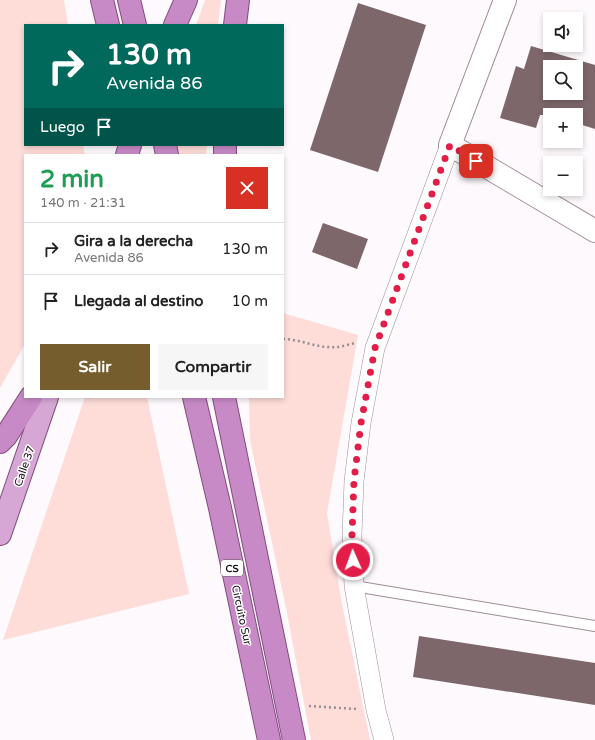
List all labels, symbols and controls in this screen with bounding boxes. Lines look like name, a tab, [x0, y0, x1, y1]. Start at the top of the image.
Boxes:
map controls	[543, 12, 583, 196]
button: sound	[543, 12, 583, 52]
text: 130 m	[106, 38, 192, 72]
icon: right	[40, 40, 92, 92]
button: search	[543, 60, 583, 100]
text: Avenida 86	[106, 72, 203, 94]
button: +	[543, 108, 583, 148]
icon: arrive	[93, 116, 115, 138]
text: Luego	[40, 118, 85, 136]
pin	[459, 144, 493, 178]
icon: arrive	[465, 150, 487, 172]
button: −	[543, 156, 583, 196]
text: 2 min	[40, 165, 104, 194]
button: close	[226, 167, 268, 209]
text: 140 m · 21:31	[40, 195, 126, 211]
text: Gira a la derecha	[74, 232, 193, 250]
icon: right	[40, 238, 62, 260]
text: 130 m	[222, 240, 268, 258]
text: Avenida 86	[74, 250, 144, 266]
icon: arrive	[40, 290, 62, 312]
text: Llegada al destino	[74, 292, 203, 310]
text: 10 m	[231, 292, 268, 310]
button: Salir	[40, 344, 150, 390]
button: Compartir	[158, 344, 268, 390]
street label: Calle 37	[11, 444, 38, 488]
position arrow	[332, 539, 374, 581]
road number: CS	[221, 560, 243, 576]
street label: Circuito Sur	[229, 584, 254, 647]

